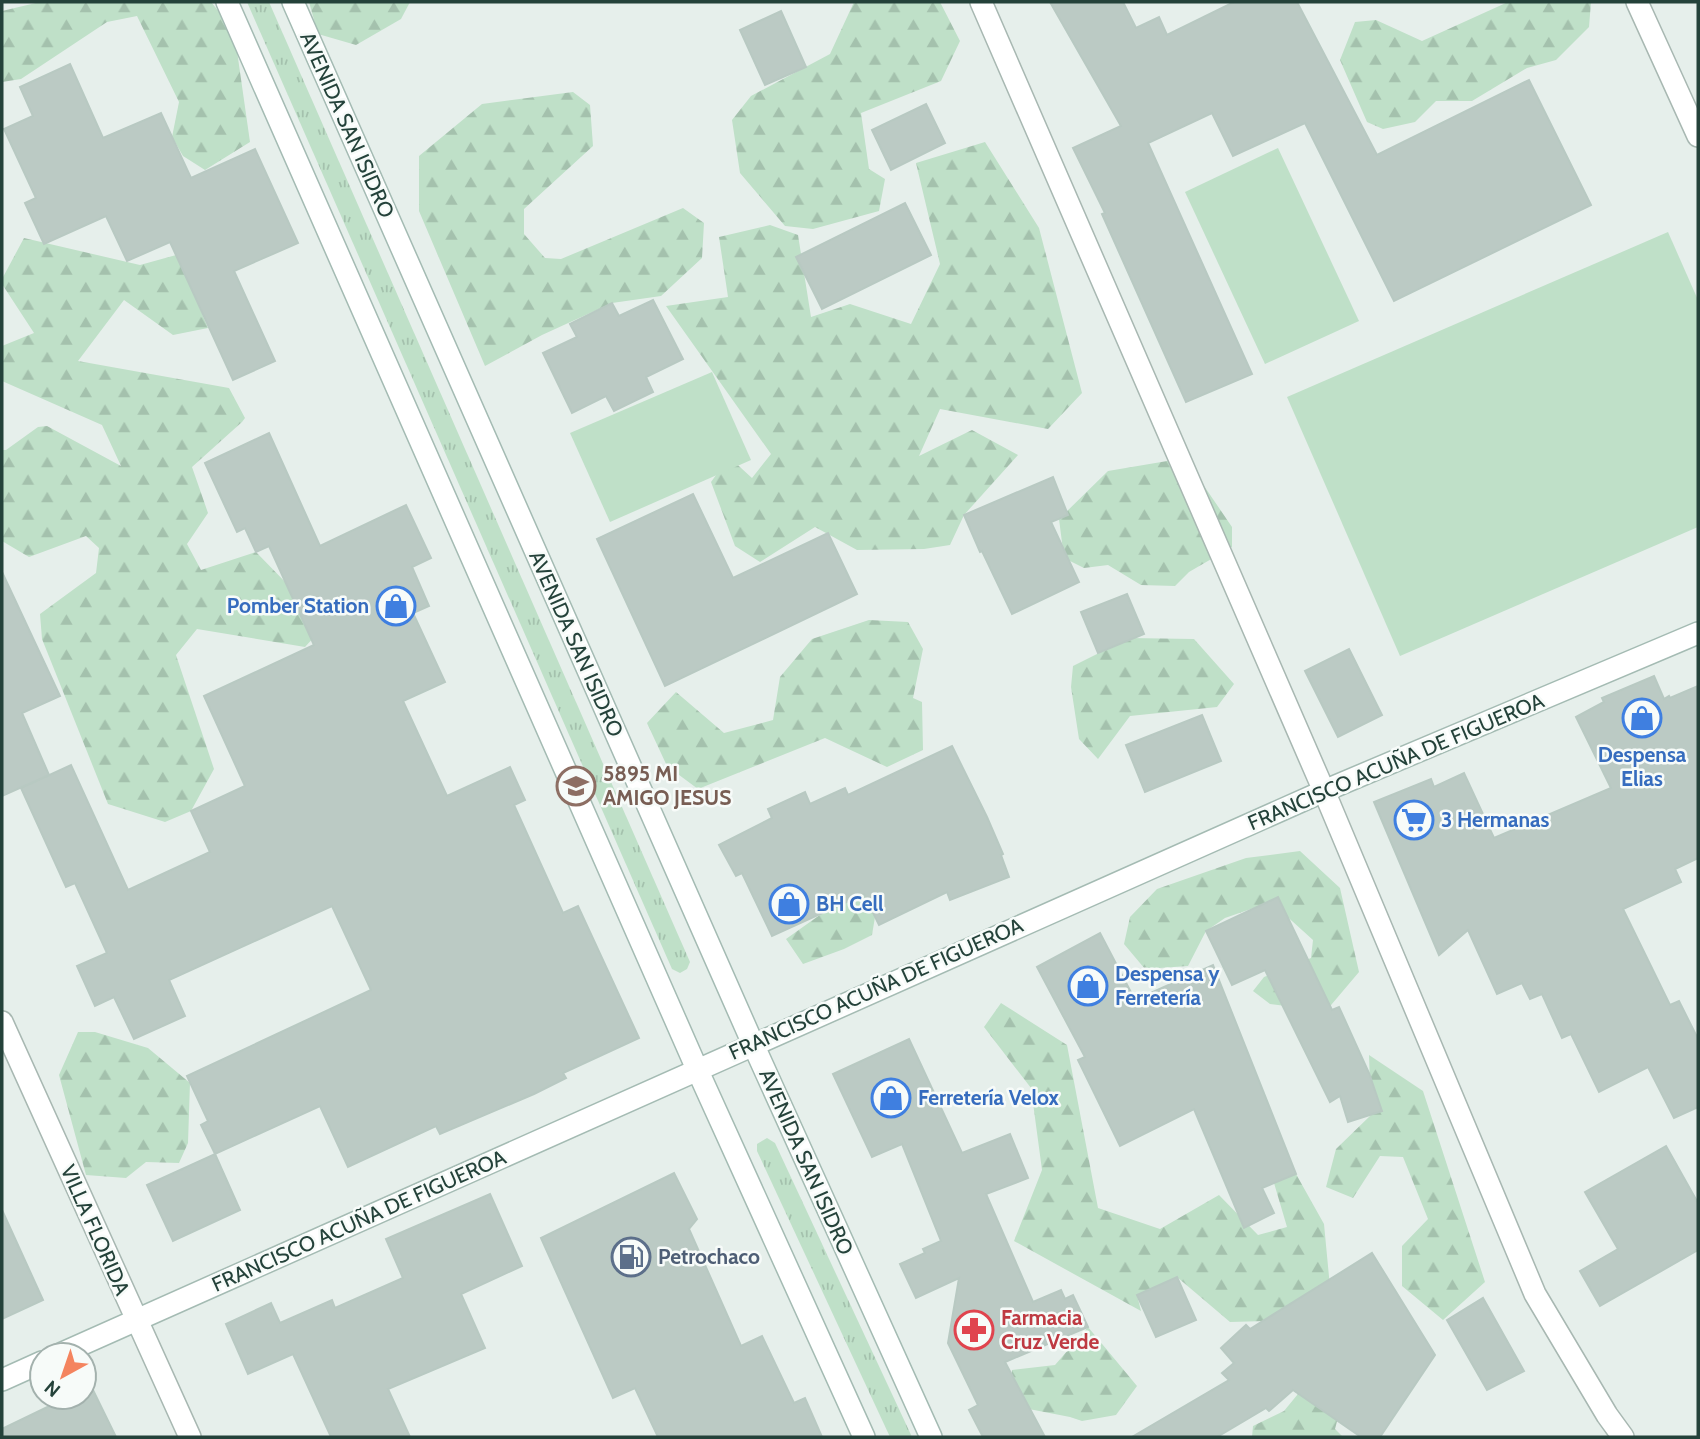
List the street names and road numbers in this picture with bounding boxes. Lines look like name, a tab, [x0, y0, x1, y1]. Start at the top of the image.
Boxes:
street label: AVENIDA SAN ISIDRO	[295, 28, 400, 222]
street label: AVENIDA SAN ISIDRO	[524, 547, 629, 741]
street label: FRANCISCO ACUÑA DE FIGUEROA	[1244, 687, 1548, 835]
street label: FRANCISCO ACUÑA DE FIGUEROA	[725, 911, 1027, 1065]
street label: AVENIDA SAN ISIDRO	[754, 1065, 859, 1259]
street label: FRANCISCO ACUÑA DE FIGUEROA	[208, 1143, 510, 1297]
street label: VILLA FLORIDA	[56, 1161, 135, 1299]

